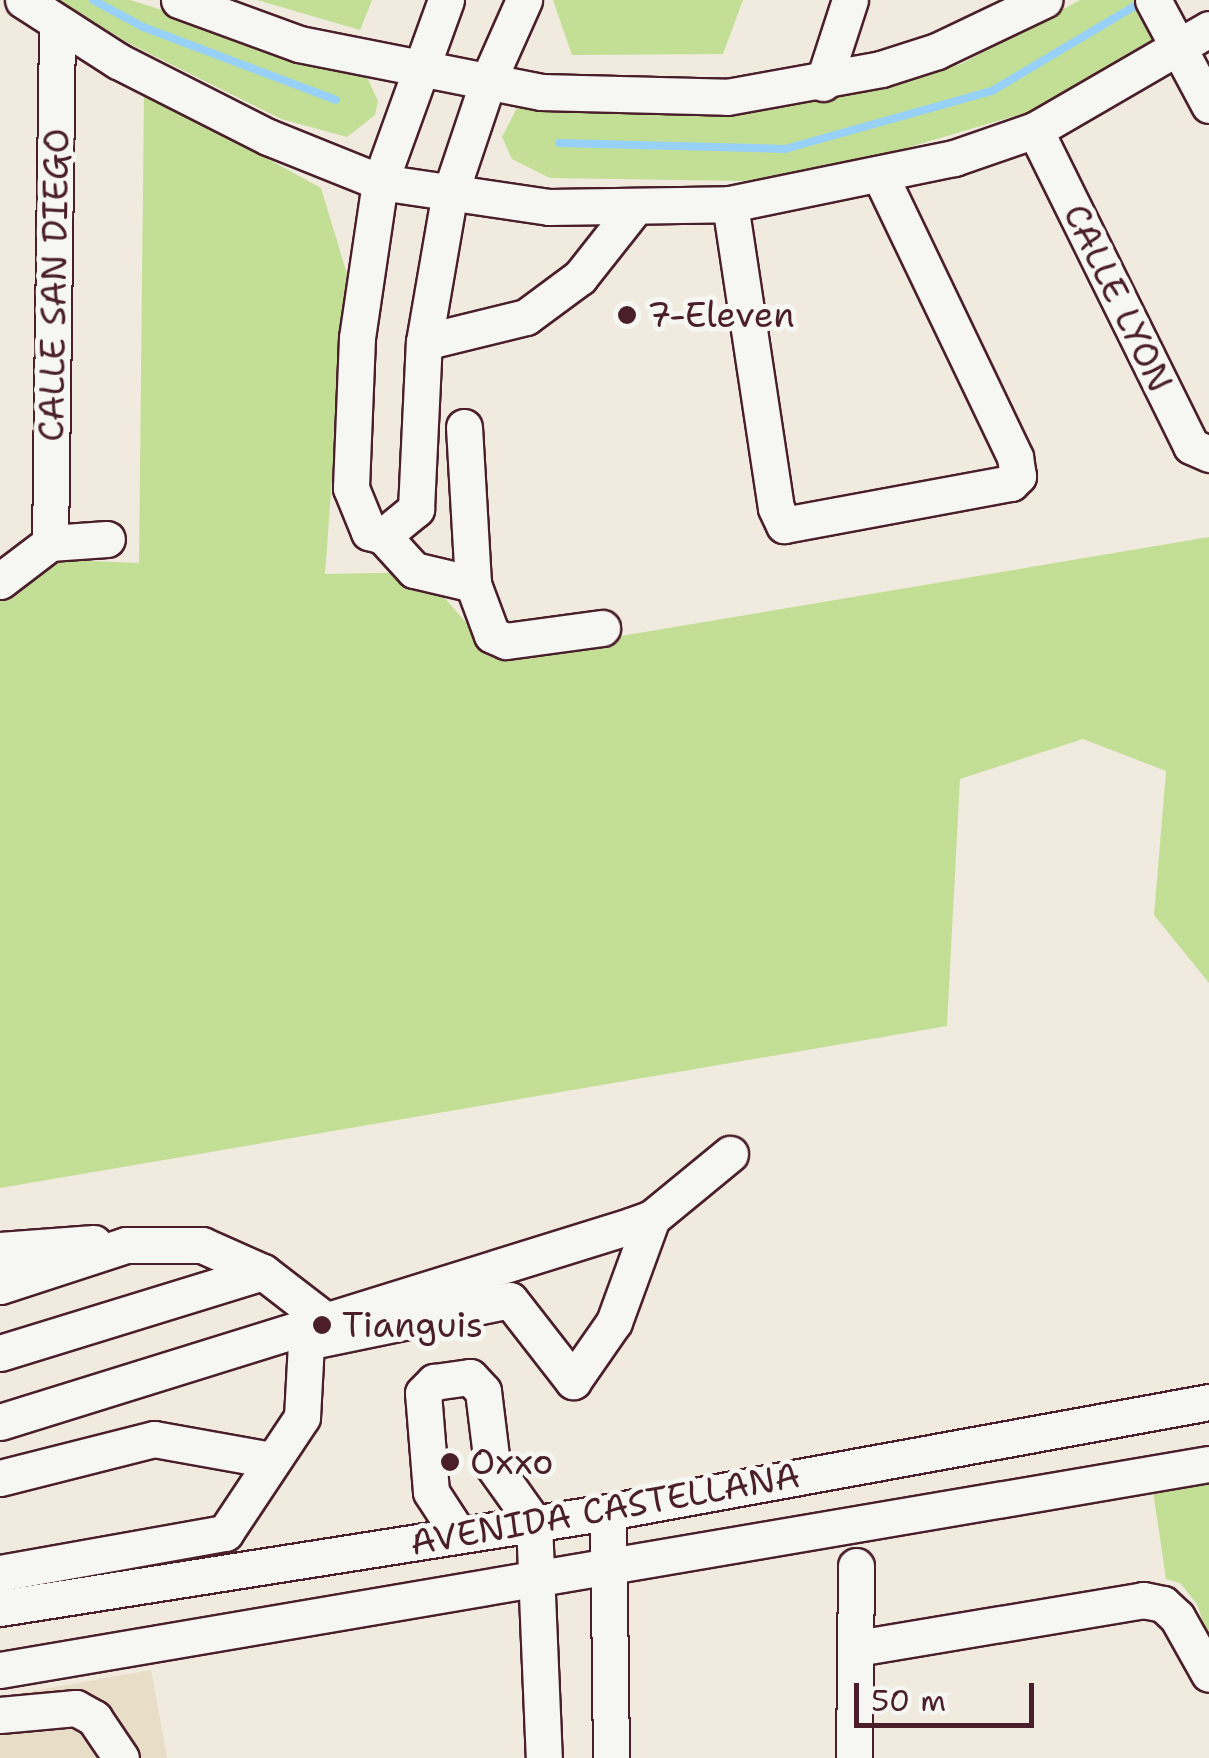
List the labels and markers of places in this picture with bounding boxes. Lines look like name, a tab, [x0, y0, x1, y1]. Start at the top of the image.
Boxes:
place label: 7-Eleven	[647, 294, 795, 336]
marker: 7-Eleven	[616, 304, 638, 326]
place label: Tianguis	[342, 1304, 483, 1346]
marker: Tianguis	[311, 1314, 333, 1336]
place label: Oxxo	[470, 1441, 553, 1483]
marker: Oxxo	[439, 1451, 461, 1473]

